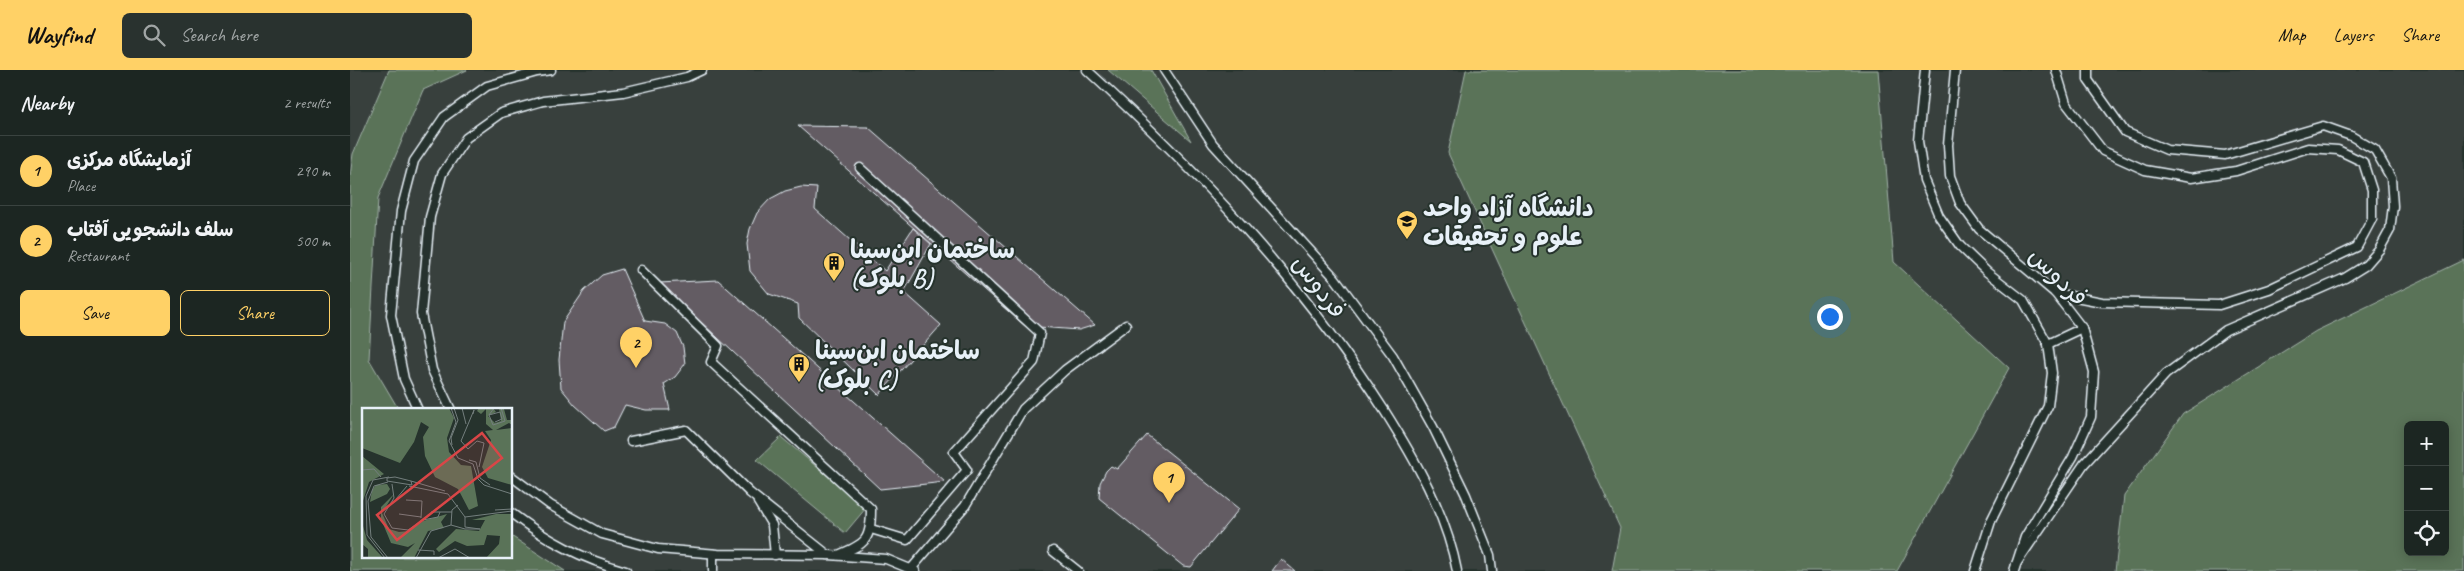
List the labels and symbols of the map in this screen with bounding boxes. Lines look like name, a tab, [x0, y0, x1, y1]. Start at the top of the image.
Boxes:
place label: دانشگاه آزاد واحد علوم و تحقیقات	[1423, 192, 1593, 256]
school or university icon: دانشگاه آزاد واحد علوم و تحقیقات	[1395, 209, 1419, 240]
place label: ساختمان ابن‌سینا (بلوک B)	[850, 234, 1015, 295]
street label: فردوس	[2022, 240, 2095, 313]
street label: فردوس	[1285, 248, 1354, 325]
building icon: ساختمان ابن‌سینا (بلوک B)	[822, 251, 846, 282]
your location	[1817, 304, 1843, 330]
pin: 2	[620, 327, 652, 368]
place label: ساختمان ابن‌سینا (بلوک C)	[815, 335, 980, 396]
building icon: ساختمان ابن‌سینا (بلوک C)	[787, 352, 811, 383]
inset map	[362, 408, 512, 558]
pin: 1	[1153, 462, 1185, 503]

